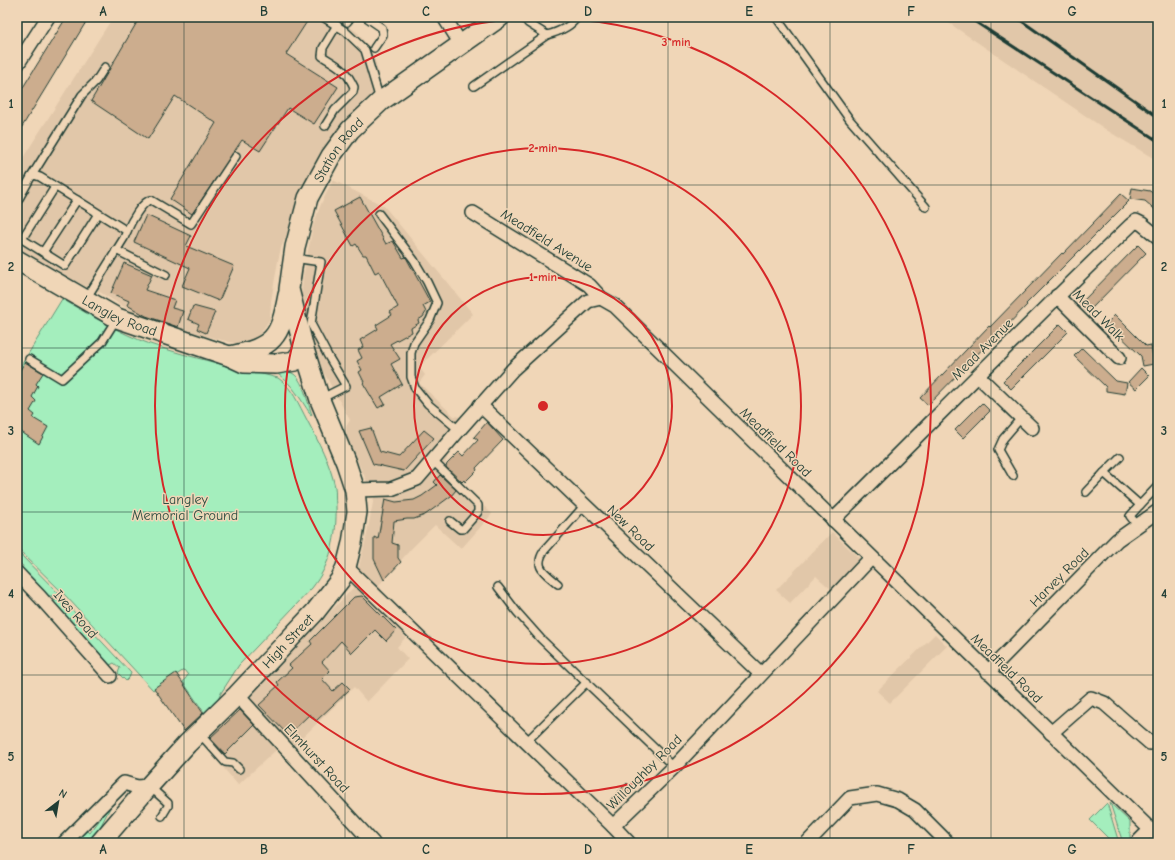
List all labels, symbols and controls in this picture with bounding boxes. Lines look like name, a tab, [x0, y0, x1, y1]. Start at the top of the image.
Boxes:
text: A	[99, 4, 107, 19]
text: B	[260, 4, 268, 19]
text: C	[422, 4, 430, 19]
text: D	[584, 4, 592, 19]
text: E	[745, 4, 753, 19]
text: F	[907, 4, 915, 19]
text: G	[1067, 4, 1077, 19]
text: 3 min	[661, 35, 691, 49]
text: 1	[8, 96, 14, 111]
text: 1	[1161, 96, 1167, 111]
street label: Station Road	[310, 114, 367, 186]
text: 2 min	[528, 141, 558, 155]
street label: Meadfield Avenue	[498, 205, 596, 276]
text: 2	[8, 259, 14, 274]
text: 2	[1161, 259, 1167, 274]
text: 1 min	[529, 270, 557, 284]
street label: Mead Walk	[1069, 286, 1128, 345]
street label: Langley Road	[79, 292, 159, 340]
street label: Mead Avenue	[948, 315, 1017, 384]
centre of rings	[536, 399, 550, 413]
street label: Meadfield Road	[736, 404, 815, 481]
text: 3	[8, 423, 14, 438]
text: 3	[1161, 423, 1167, 438]
park label: Langley Memorial Ground	[132, 491, 238, 524]
street label: New Road	[603, 502, 658, 555]
street label: Harvey Road	[1026, 544, 1092, 610]
text: 4	[8, 586, 14, 601]
text: 4	[1161, 586, 1167, 601]
street label: Ives Road	[50, 587, 101, 642]
street label: High Street	[259, 610, 318, 672]
street label: Meadfield Road	[967, 630, 1046, 707]
street label: Elmhurst Road	[280, 720, 353, 796]
street label: Willoughby Road	[603, 731, 686, 814]
text: 5	[8, 749, 15, 764]
text: 5	[1161, 749, 1168, 764]
north arrow	[38, 782, 78, 822]
text: N	[56, 786, 69, 801]
text: A	[99, 842, 107, 857]
text: B	[260, 842, 268, 857]
text: C	[422, 842, 430, 857]
text: D	[584, 842, 592, 857]
text: E	[745, 842, 753, 857]
text: F	[907, 842, 915, 857]
text: G	[1067, 842, 1077, 857]

